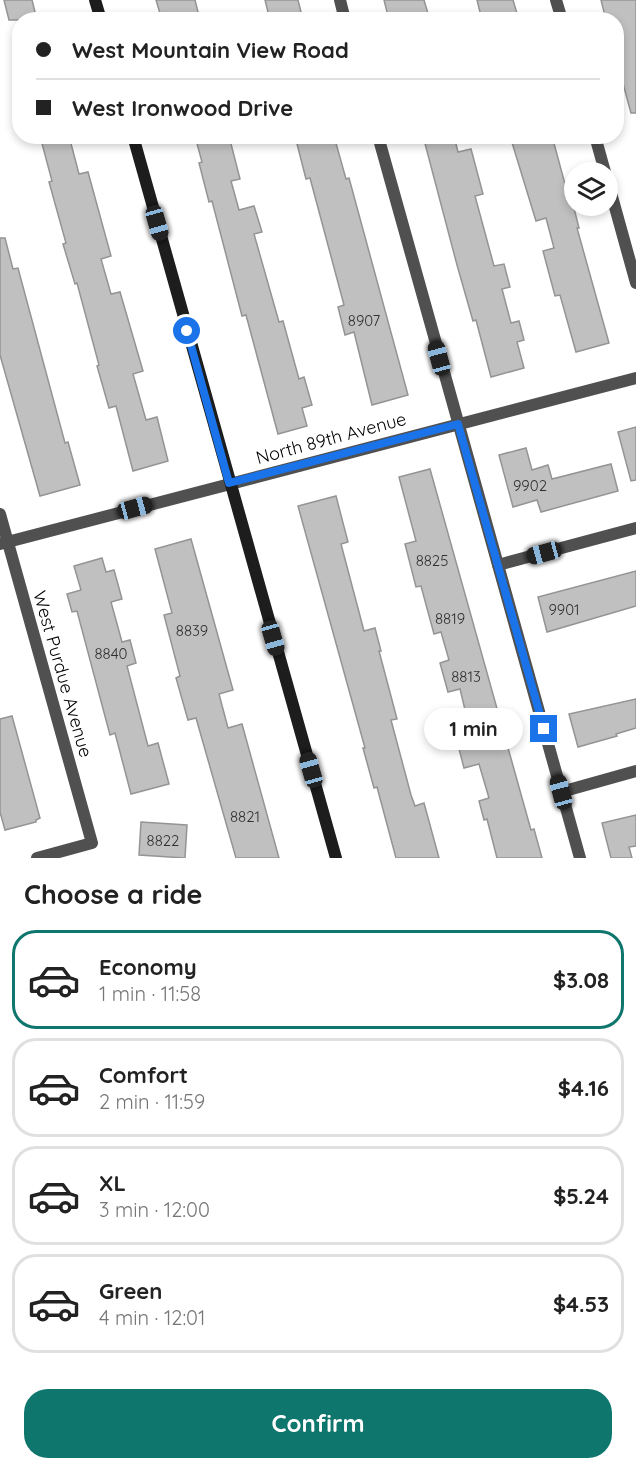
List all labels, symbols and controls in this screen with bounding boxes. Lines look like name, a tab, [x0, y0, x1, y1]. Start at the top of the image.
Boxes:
text: West Mountain View Road	[72, 36, 349, 64]
text: West Ironwood Drive	[72, 94, 293, 122]
map controls	[564, 162, 618, 216]
button: layers	[564, 162, 618, 216]
car	[143, 203, 171, 243]
house number: 8907	[348, 311, 380, 330]
route start	[173, 317, 200, 344]
car	[426, 338, 452, 378]
street label: North 89th Avenue	[253, 407, 409, 469]
house number: 9902	[513, 476, 547, 495]
car	[115, 495, 155, 521]
car	[524, 540, 564, 566]
house number: 8825	[416, 551, 448, 570]
street label: West Purdue Avenue	[28, 588, 98, 760]
house number: 9901	[548, 600, 580, 619]
house number: 8819	[435, 609, 465, 628]
car	[259, 618, 287, 658]
house number: 8839	[176, 621, 208, 640]
house number: 8840	[94, 644, 128, 663]
house number: 8813	[451, 667, 481, 686]
callout: 1 min	[424, 708, 523, 750]
route end	[530, 715, 557, 742]
text: 1 min	[449, 716, 498, 741]
car	[297, 750, 325, 790]
car	[548, 772, 574, 812]
house number: 8821	[230, 807, 260, 826]
house number: 8822	[147, 831, 179, 850]
text: Choose a ride	[24, 877, 202, 911]
icon: car	[27, 953, 81, 1007]
text: Economy	[99, 953, 197, 981]
text: $3.08	[553, 966, 609, 994]
text: 1 min · 11:58	[99, 981, 201, 1006]
icon: car	[27, 1061, 81, 1115]
text: Comfort	[99, 1061, 188, 1089]
text: $4.16	[558, 1074, 609, 1102]
text: 2 min · 11:59	[99, 1089, 205, 1114]
icon: car	[27, 1169, 81, 1223]
text: XL	[99, 1169, 126, 1197]
text: $5.24	[553, 1182, 609, 1210]
text: 3 min · 12:00	[99, 1197, 210, 1222]
icon: car	[27, 1277, 81, 1331]
text: Green	[99, 1277, 162, 1305]
text: $4.53	[553, 1290, 609, 1318]
text: 4 min · 12:01	[99, 1305, 205, 1330]
button: Confirm	[24, 1389, 612, 1458]

